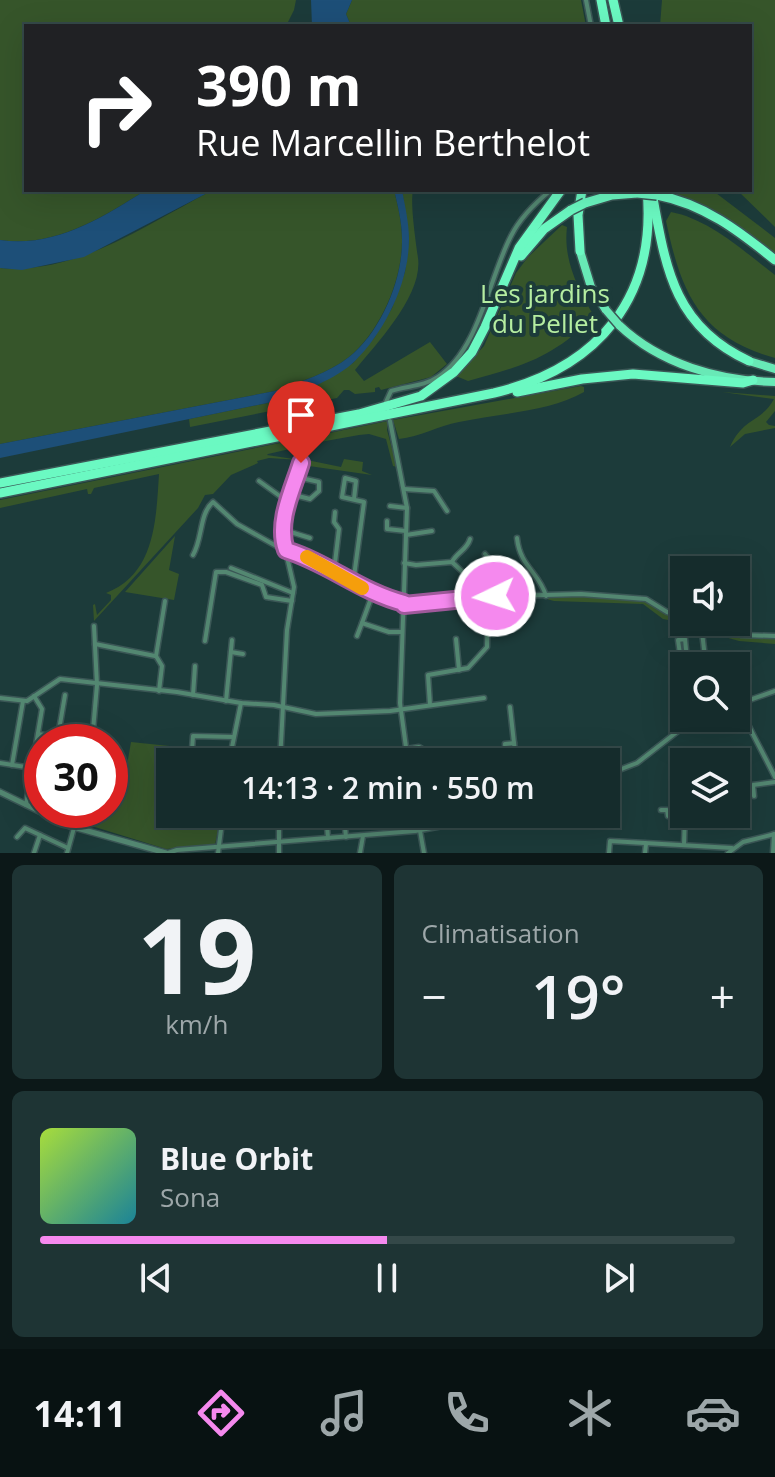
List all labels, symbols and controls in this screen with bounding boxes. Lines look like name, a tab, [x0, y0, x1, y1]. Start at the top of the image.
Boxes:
text: 390 m	[196, 46, 362, 122]
icon: right	[64, 56, 168, 160]
text: Rue Marcellin Berthelot	[196, 118, 590, 167]
park label: Les jardins du Pellet	[480, 275, 610, 341]
pin	[267, 381, 335, 463]
icon: arrive	[279, 393, 323, 437]
position arrow	[453, 554, 537, 638]
map controls	[670, 556, 750, 828]
button: sound	[670, 556, 750, 636]
button: search	[670, 652, 750, 732]
speed limit sign: 30	[24, 724, 128, 828]
button: layers	[670, 748, 750, 828]
text: 14:13 · 2 min · 550 m	[241, 767, 535, 808]
text: 19	[137, 883, 256, 1024]
text: Climatisation	[422, 915, 580, 951]
text: 19°	[531, 955, 625, 1037]
text: −	[422, 966, 447, 1026]
text: +	[710, 966, 735, 1026]
text: km/h	[165, 1006, 228, 1042]
text: Blue Orbit	[160, 1138, 313, 1179]
text: Sona	[160, 1179, 220, 1215]
icon: previous	[134, 1256, 178, 1300]
icon: pause	[365, 1256, 409, 1300]
icon: next	[597, 1256, 641, 1300]
icon: directions	[193, 1385, 249, 1441]
icon: music	[316, 1385, 372, 1441]
icon: phone	[439, 1385, 495, 1441]
icon: climate	[562, 1385, 618, 1441]
icon: car	[685, 1385, 741, 1441]
text: 14:11	[34, 1389, 126, 1438]

